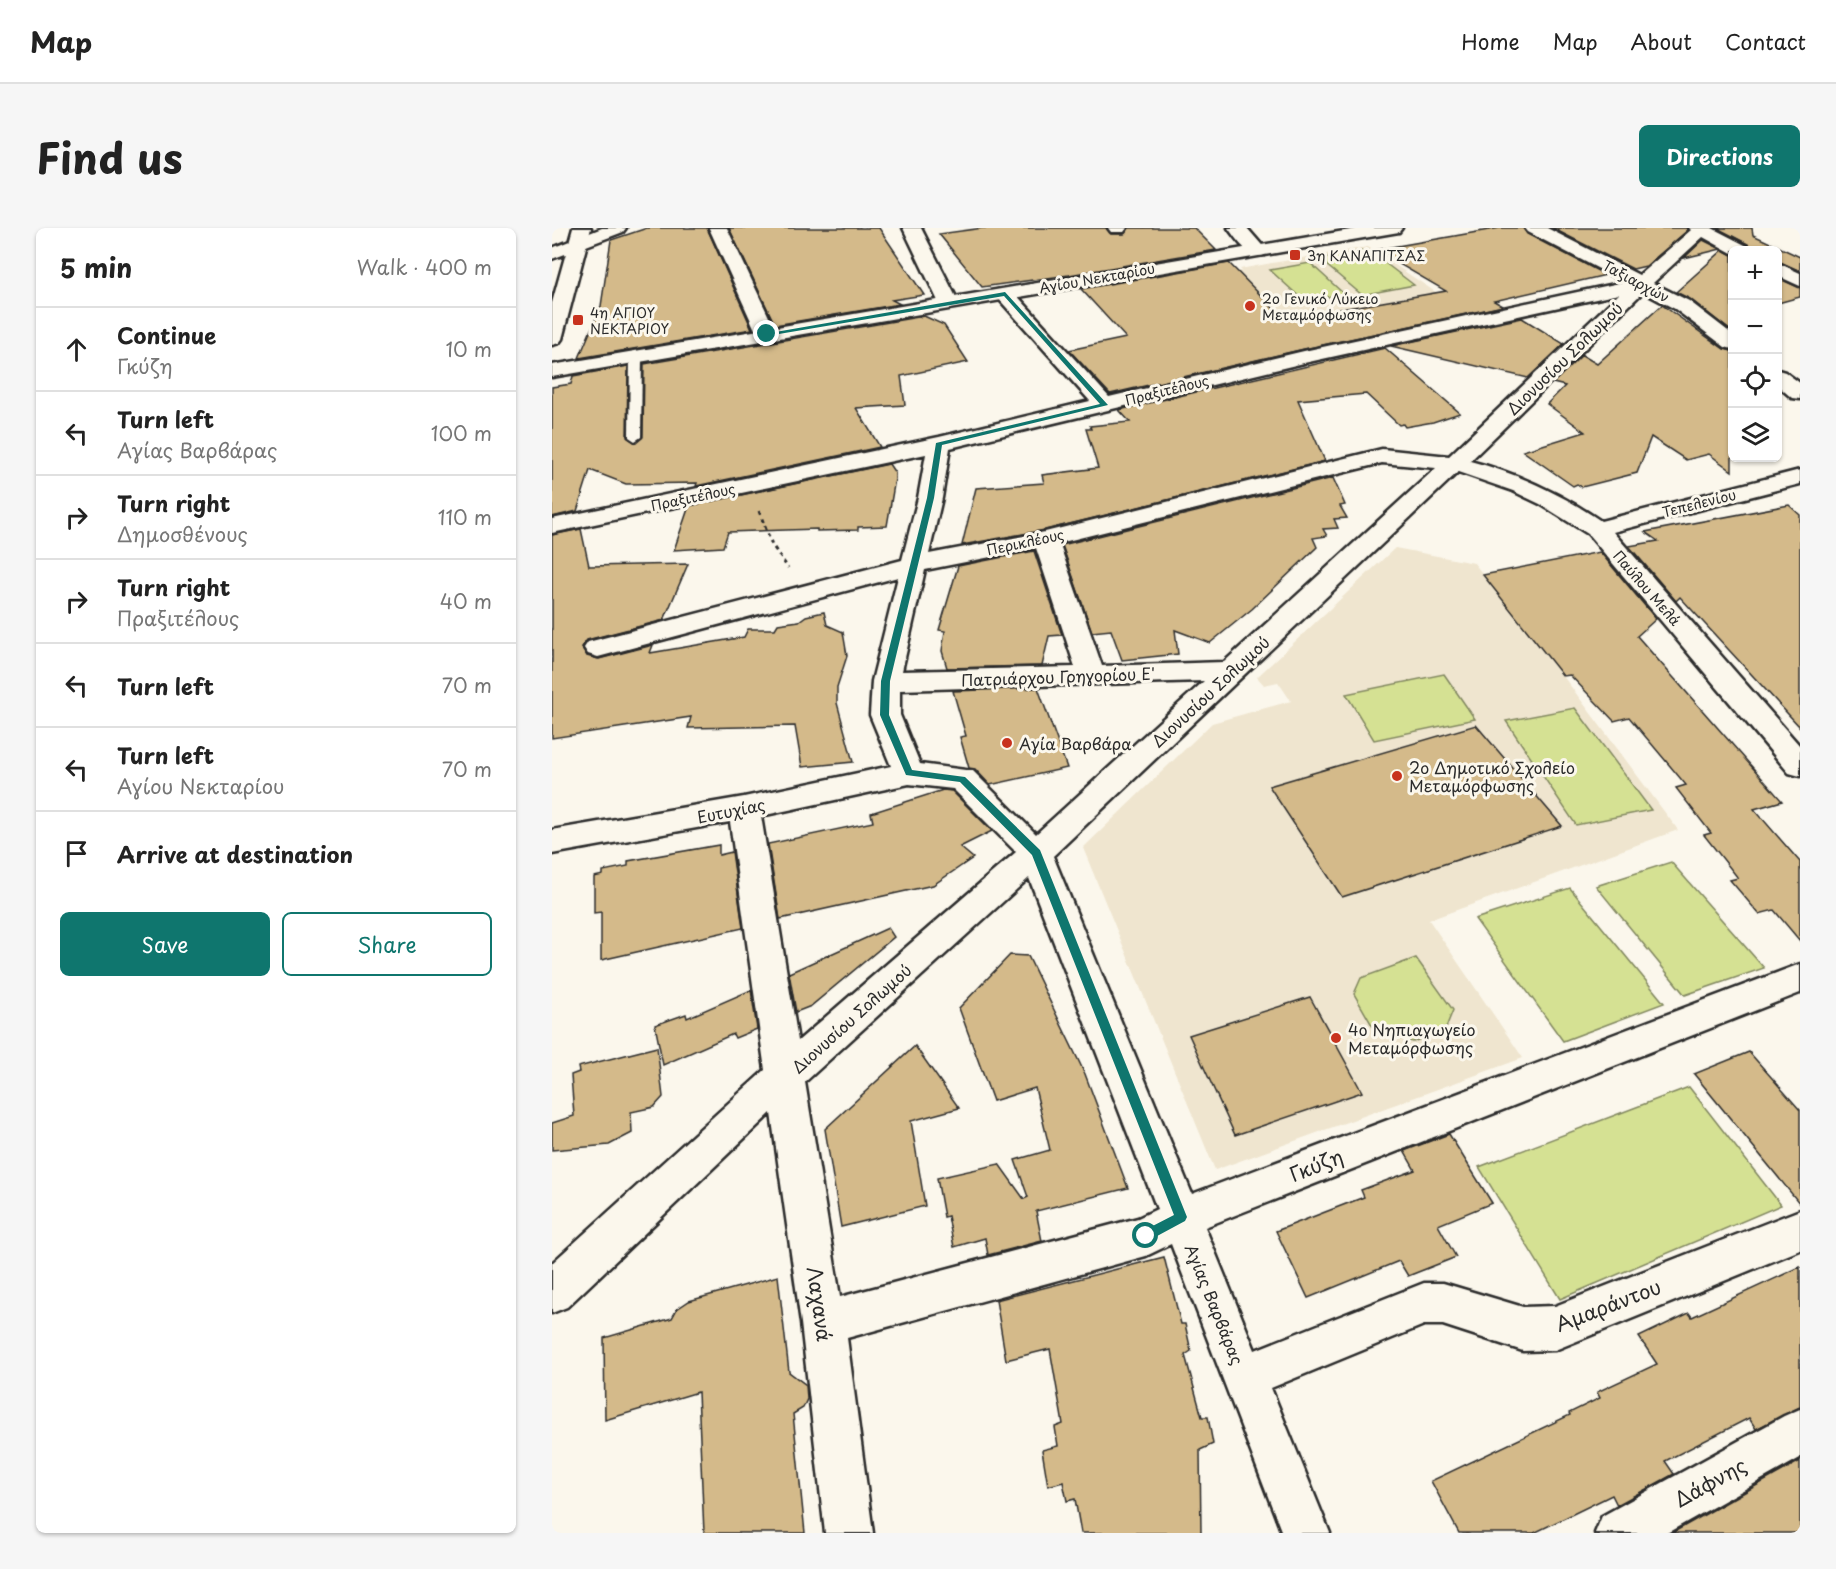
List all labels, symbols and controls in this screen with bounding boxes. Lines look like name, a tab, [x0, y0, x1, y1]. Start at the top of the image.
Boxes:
text: Map	[30, 20, 92, 63]
text: Home	[1461, 25, 1520, 57]
text: Map	[1553, 25, 1598, 57]
text: About	[1631, 25, 1692, 57]
text: Contact	[1725, 25, 1806, 57]
text: Find us	[36, 125, 183, 188]
button: Directions	[1639, 125, 1800, 187]
place label: 3η ΚΑΝΑΠΙΤΣΑΣ	[1307, 245, 1425, 266]
map controls	[1728, 246, 1782, 462]
button: +	[1728, 246, 1782, 300]
text: 5 min	[60, 248, 132, 287]
marker: 3η ΚΑΝΑΠΙΤΣΑΣ	[1288, 248, 1302, 262]
text: Walk · 400 m	[357, 252, 492, 282]
street label: Ταξιαρχών	[1599, 255, 1673, 307]
street label: Αγίου Νεκταρίου	[1037, 257, 1157, 299]
place label: 2ο Γενικό Λύκειο Μεταμόρφωσης	[1262, 288, 1378, 325]
street label: Διονυσίου Σολωμού	[1500, 296, 1628, 420]
marker: 2ο Γενικό Λύκειο Μεταμόρφωσης	[1243, 299, 1257, 313]
button: −	[1728, 300, 1782, 354]
place label: 4η ΑΓΙΟΥ ΝΕΚΤΑΡΙΟΥ	[590, 302, 670, 339]
marker: 4η ΑΓΙΟΥ ΝΕΚΤΑΡΙΟΥ	[571, 313, 585, 327]
text: Continue	[117, 318, 216, 351]
route end	[753, 320, 779, 346]
icon: ahead	[60, 333, 93, 366]
text: 10 m	[445, 334, 492, 364]
text: Γκύζη	[117, 351, 173, 381]
button: locate	[1728, 354, 1782, 408]
street label: Πραξιτέλους	[1123, 369, 1211, 411]
text: Turn left	[117, 402, 214, 435]
button: layers	[1728, 408, 1782, 462]
icon: left	[60, 417, 93, 450]
text: 100 m	[431, 418, 492, 448]
text: Αγίας Βαρβάρας	[117, 435, 277, 465]
street label: Πραξιτέλους	[649, 478, 737, 516]
street label: Τεπελενίου	[1660, 484, 1738, 522]
text: Turn right	[117, 486, 230, 519]
icon: right	[60, 501, 93, 534]
text: 110 m	[438, 502, 492, 532]
text: Δημοσθένους	[117, 519, 248, 549]
street label: Περικλέους	[984, 524, 1066, 560]
street label: Παύλου Μελά	[1608, 546, 1686, 630]
text: Turn right	[117, 570, 230, 603]
icon: right	[60, 585, 93, 618]
text: 40 m	[440, 586, 492, 616]
text: Πραξιτέλους	[117, 603, 239, 633]
street label: Διονυσίου Σολωμού	[1146, 630, 1274, 752]
street label: Πατριάρχου Γρηγορίου Ε'	[960, 661, 1156, 691]
icon: left	[60, 669, 93, 702]
text: Turn left	[117, 669, 214, 702]
text: 70 m	[442, 670, 492, 700]
place label: Αγία Βαρβάρα	[1019, 731, 1132, 755]
marker: Αγία Βαρβάρα	[1000, 736, 1014, 750]
text: Turn left	[117, 738, 214, 771]
icon: left	[60, 753, 93, 786]
text: 70 m	[442, 754, 492, 784]
place label: 2ο Δημοτικό Σχολείο Μεταμόρφωσης	[1409, 755, 1575, 797]
marker: 2ο Δημοτικό Σχολείο Μεταμόρφωσης	[1390, 769, 1404, 783]
text: Αγίου Νεκταρίου	[117, 771, 285, 801]
street label: Ευτυχίας	[695, 792, 767, 828]
icon: arrive	[60, 837, 93, 870]
text: Arrive at destination	[117, 837, 353, 870]
button: Save	[60, 912, 270, 976]
button: Share	[282, 912, 492, 976]
street label: Διονυσίου Σολωμού	[786, 958, 916, 1078]
place label: 4ο Νηπιαγωγείο Μεταμόρφωσης	[1348, 1017, 1475, 1059]
marker: 4ο Νηπιαγωγείο Μεταμόρφωσης	[1329, 1031, 1343, 1045]
street label: Γκύζη	[1285, 1141, 1347, 1189]
route start	[1132, 1222, 1158, 1248]
street label: Αγίας Βαρβάρας	[1180, 1240, 1250, 1368]
street label: Λαχανά	[800, 1265, 840, 1343]
street label: Αμαράντου	[1551, 1271, 1665, 1339]
street label: Δάφνης	[1668, 1450, 1752, 1514]

